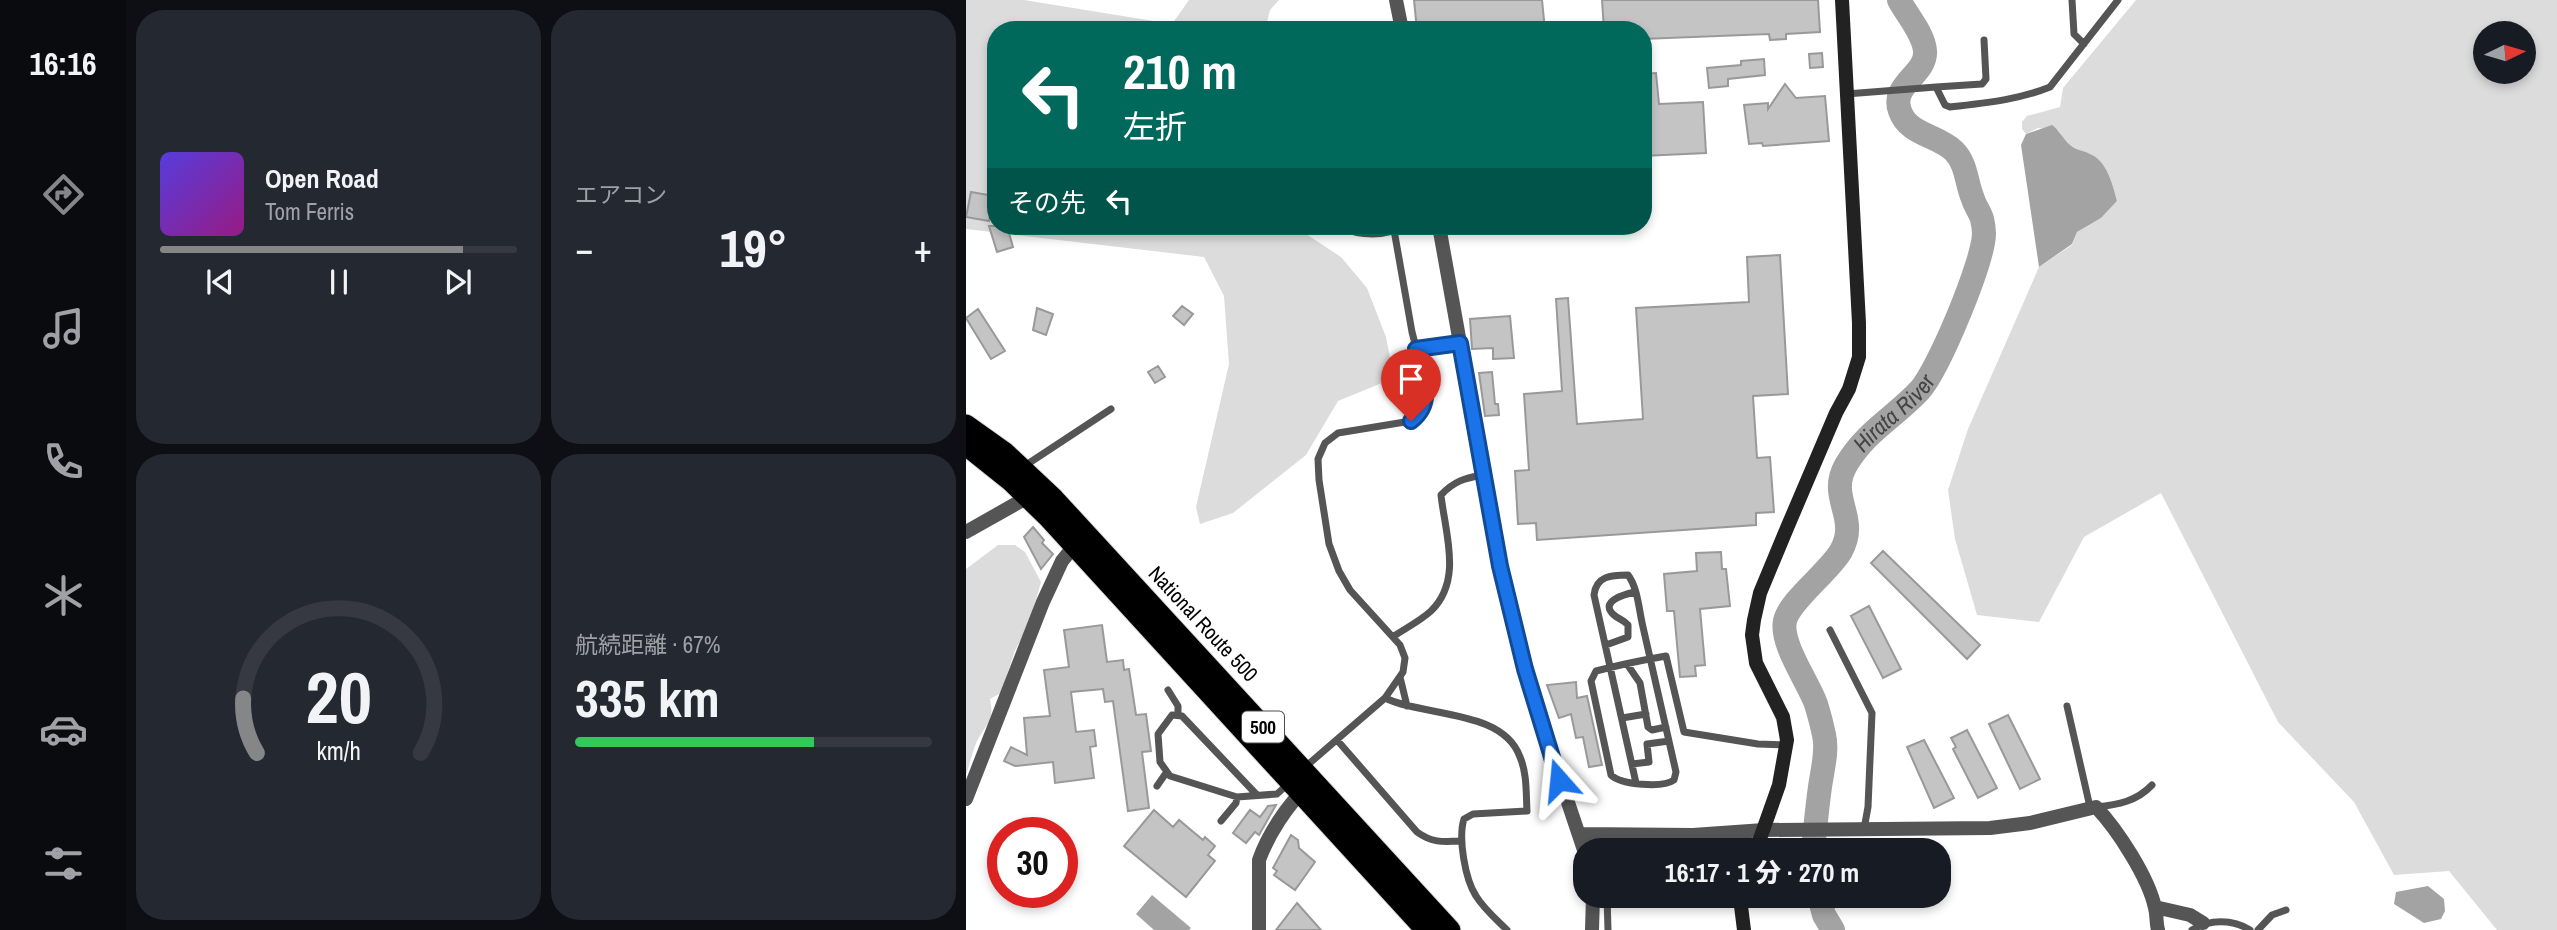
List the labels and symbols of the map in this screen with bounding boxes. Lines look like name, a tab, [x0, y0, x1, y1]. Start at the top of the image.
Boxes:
north arrow	[2473, 21, 2536, 84]
pin	[1381, 349, 1441, 421]
water label: Hirata River	[1846, 368, 1942, 458]
street label: National Route 500	[1142, 560, 1265, 688]
road number: 500	[1242, 712, 1284, 742]
position arrow	[1522, 743, 1596, 817]
speed limit sign: 30	[987, 817, 1078, 908]

